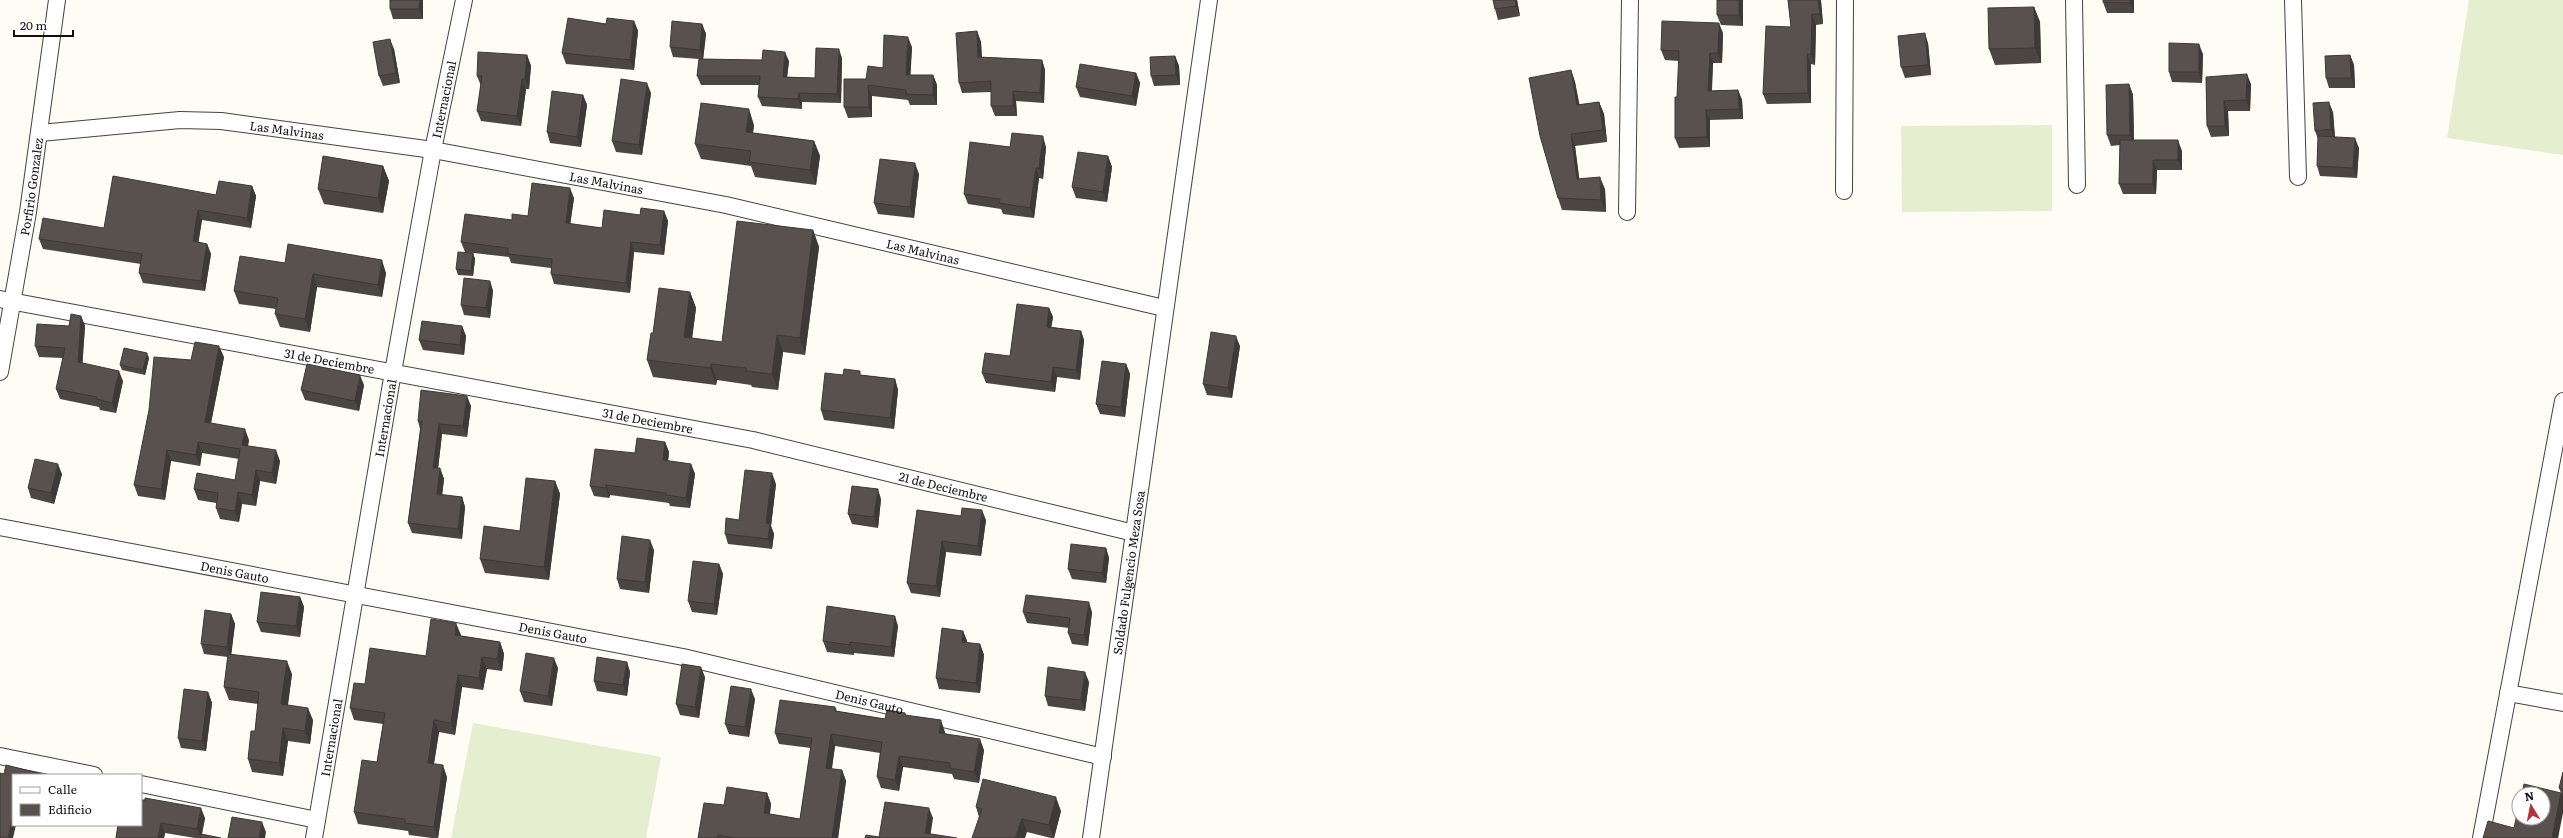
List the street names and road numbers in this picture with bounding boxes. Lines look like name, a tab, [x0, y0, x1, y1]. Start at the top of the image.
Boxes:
street label: Internacional	[427, 59, 460, 140]
street label: Las Malvinas	[249, 116, 326, 144]
street label: Porfirio Gonzalez	[15, 136, 47, 237]
street label: Las Malvinas	[568, 167, 645, 198]
street label: Las Malvinas	[885, 234, 962, 269]
street label: 31 de Deciembre	[283, 343, 376, 378]
street label: Internacional	[370, 378, 401, 458]
street label: 31 de Deciembre	[601, 403, 694, 438]
street label: 21 de Deciembre	[897, 467, 990, 506]
street label: Soldado Fulgencio Meza Sosa	[1108, 489, 1149, 656]
street label: Denis Gauto	[199, 556, 271, 587]
street label: Denis Gauto	[517, 617, 589, 648]
street label: Denis Gauto	[834, 685, 905, 718]
street label: Internacional	[316, 697, 347, 778]

